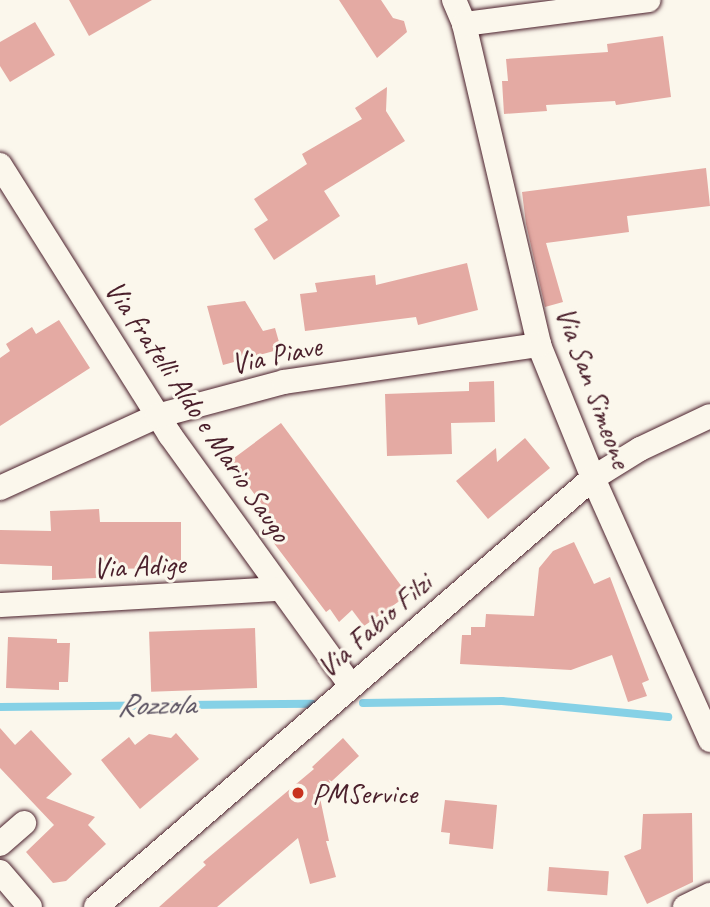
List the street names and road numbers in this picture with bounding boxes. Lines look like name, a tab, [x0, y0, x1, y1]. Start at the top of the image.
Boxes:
street label: Via fratelli Aldo e Mario Saugo	[96, 272, 300, 550]
street label: Via San Simeone	[548, 301, 640, 473]
street label: Via Piave	[228, 328, 324, 382]
street label: Via Adige	[92, 546, 186, 586]
street label: Via Fabio Filzi	[309, 565, 439, 685]

